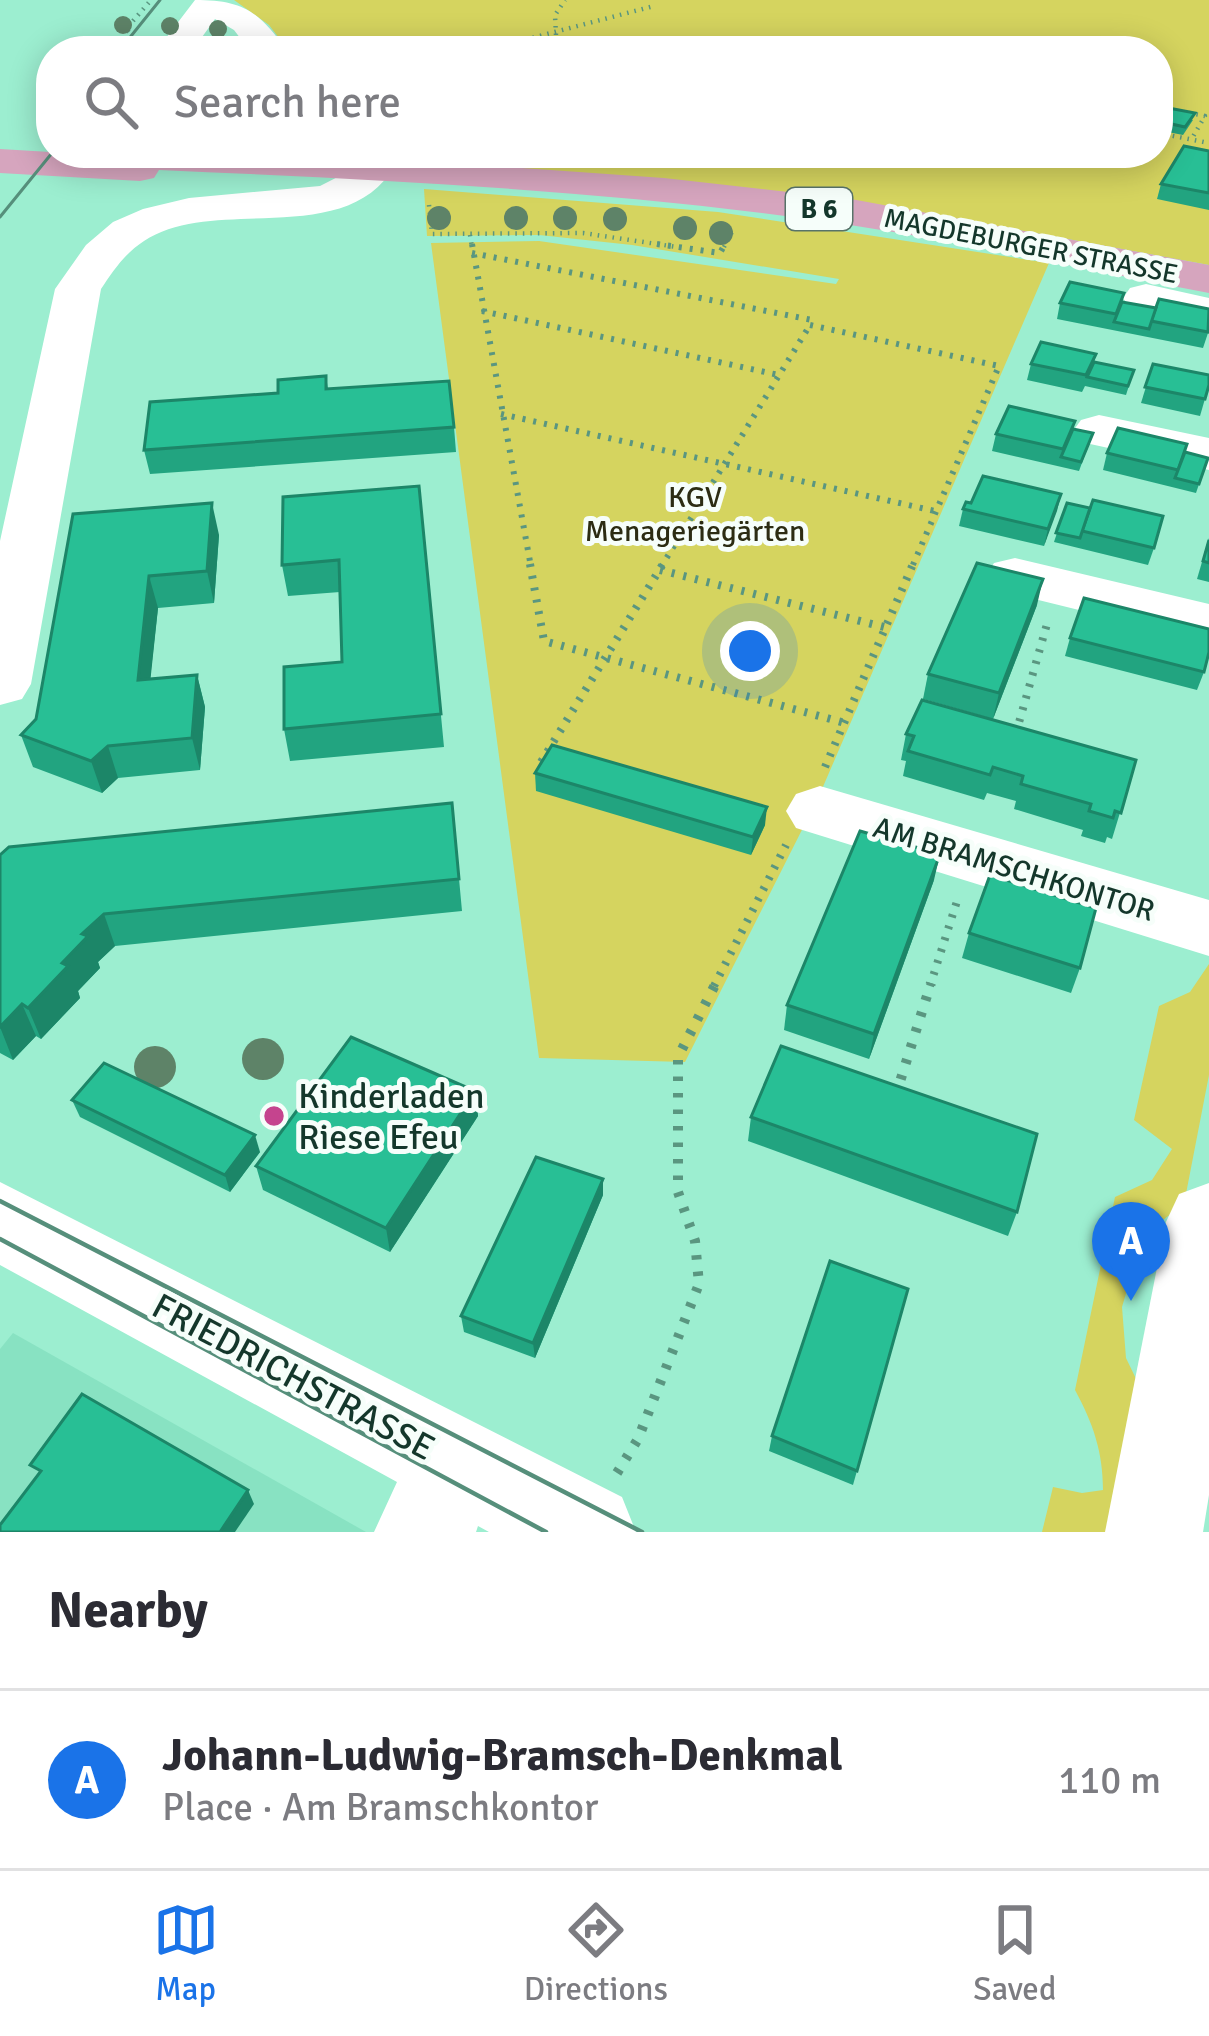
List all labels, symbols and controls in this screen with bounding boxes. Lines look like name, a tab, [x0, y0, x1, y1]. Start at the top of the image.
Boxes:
search box	[36, 36, 1173, 168]
icon: search	[78, 69, 144, 135]
text: Search here	[174, 75, 401, 130]
road number: B 6	[786, 188, 852, 230]
street label: MAGDEBURGER STRASSE	[881, 202, 1181, 291]
park label: KGV Menageriegärten	[585, 479, 805, 550]
your location	[720, 621, 780, 681]
street label: AM BRAMSCHKONTOR	[869, 809, 1159, 930]
place label: Kinderladen Riese Efeu	[298, 1074, 485, 1160]
marker: Kinderladen Riese Efeu	[261, 1103, 287, 1129]
pin: A	[1092, 1202, 1170, 1301]
street label: FRIEDRICHSTRASSE	[144, 1284, 442, 1471]
text: Nearby	[48, 1579, 208, 1642]
text: Johann-Ludwig-Bramsch-Denkmal	[162, 1728, 843, 1783]
text: A	[75, 1756, 99, 1804]
text: 110 m	[1058, 1756, 1161, 1804]
text: Place · Am Bramschkontor	[162, 1783, 598, 1831]
tab: Map	[153, 1897, 219, 2010]
tab: Directions	[524, 1897, 668, 2010]
tab: Saved	[973, 1897, 1056, 2010]

